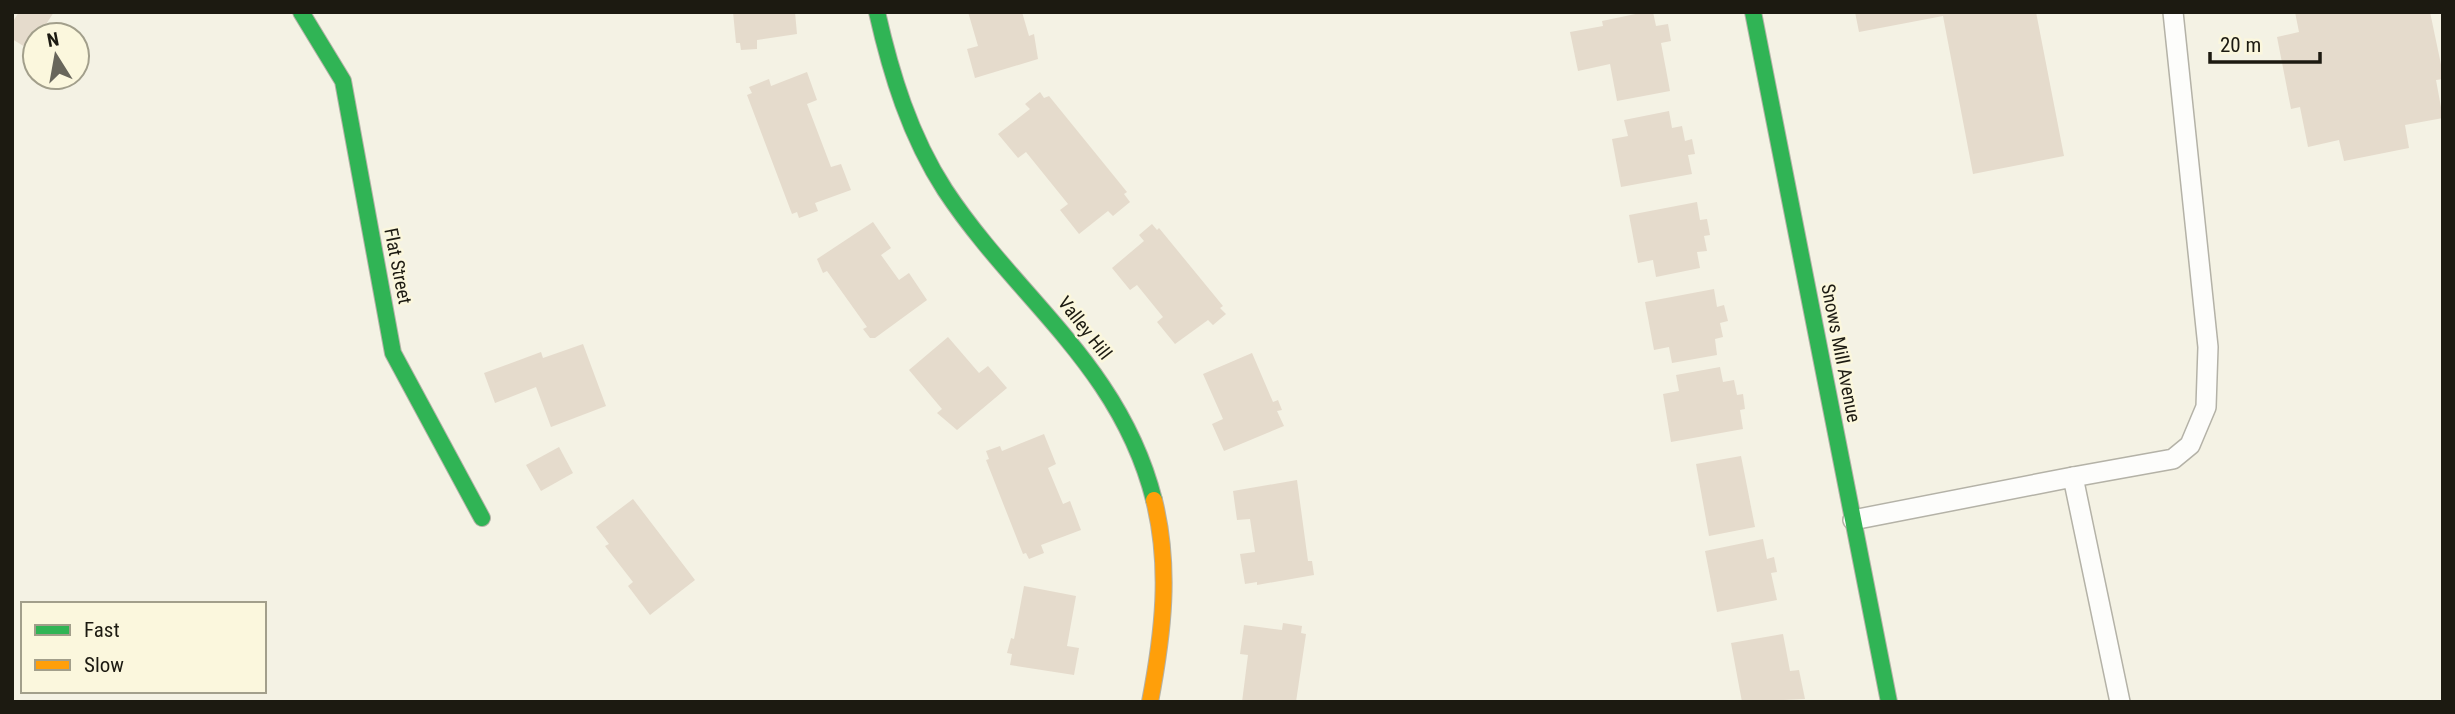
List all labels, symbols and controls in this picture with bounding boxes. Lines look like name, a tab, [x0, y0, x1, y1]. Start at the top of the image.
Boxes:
north arrow	[21, 21, 91, 91]
scale bar	[2210, 21, 2320, 65]
text: N	[45, 27, 61, 52]
text: 20 m	[2220, 33, 2261, 57]
street label: Flat Street	[379, 226, 417, 306]
street label: Snows Mill Avenue	[1816, 282, 1866, 424]
street label: Valley Hill	[1053, 292, 1117, 364]
legend	[21, 602, 266, 693]
text: Fast	[84, 618, 120, 642]
text: Slow	[84, 653, 124, 677]

